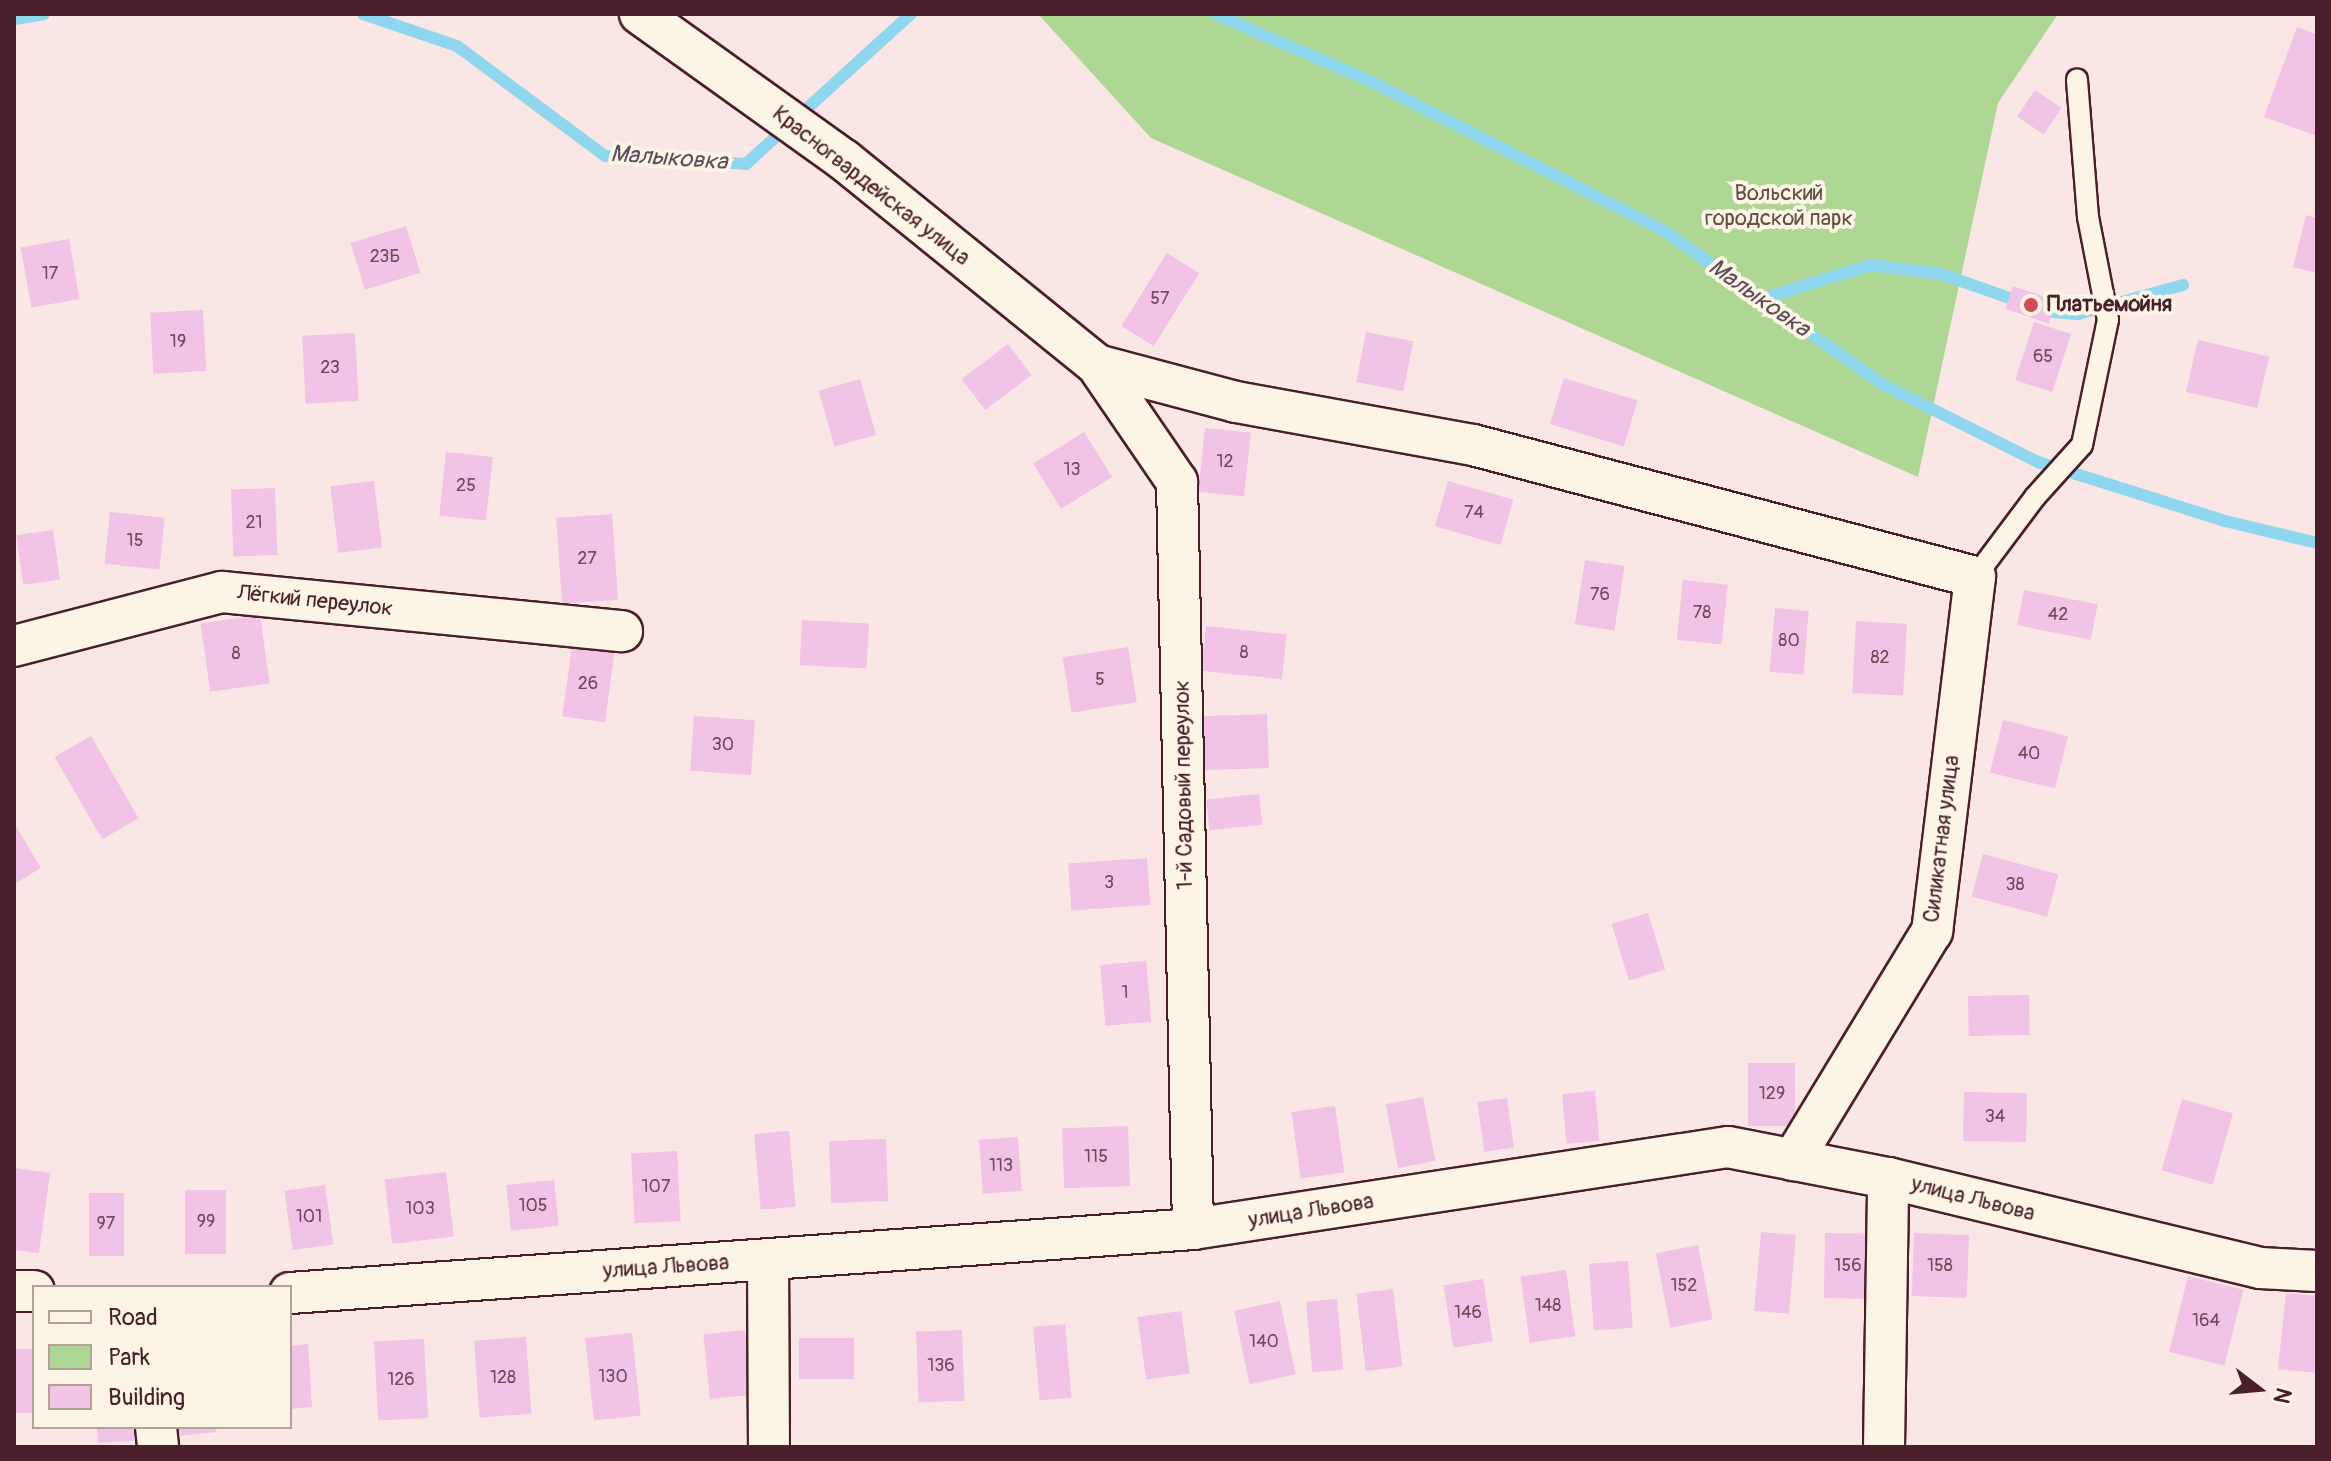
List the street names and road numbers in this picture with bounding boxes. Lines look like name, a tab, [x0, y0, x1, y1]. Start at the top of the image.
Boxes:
street label: Красногвардейская улица	[767, 101, 975, 271]
street label: Лёгкий переулок	[236, 580, 394, 622]
street label: 1-й Садовый переулок	[1169, 680, 1199, 890]
street label: Силикатная улица	[1919, 754, 1965, 924]
street label: улица Львова	[1908, 1171, 2038, 1227]
street label: улица Львова	[1246, 1188, 1376, 1234]
street label: улица Львова	[602, 1249, 730, 1285]

